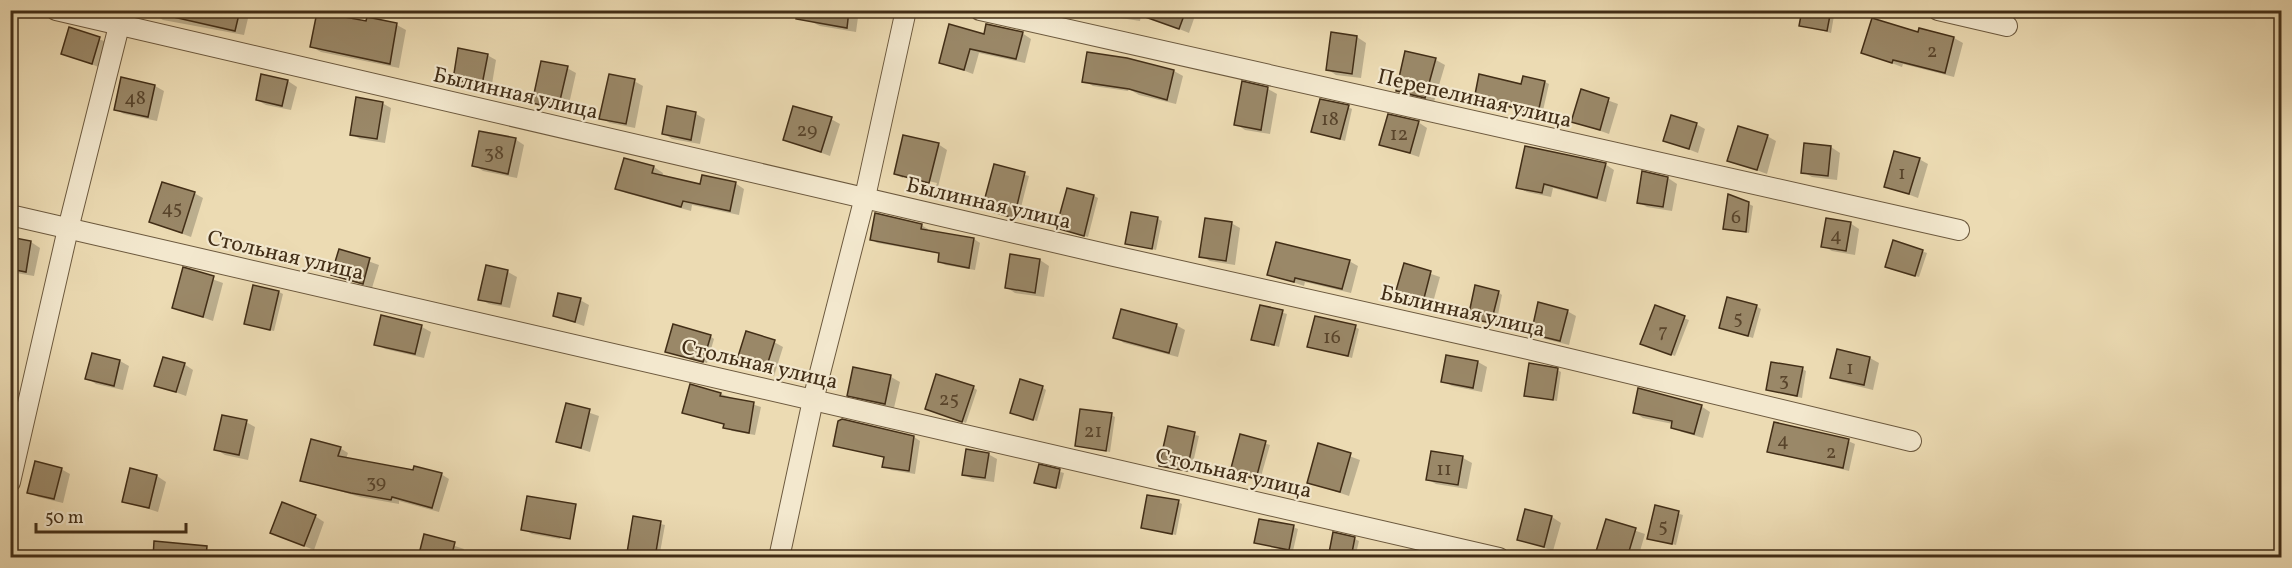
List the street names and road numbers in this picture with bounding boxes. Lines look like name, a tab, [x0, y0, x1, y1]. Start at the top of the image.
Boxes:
street label: Былинная улица	[430, 60, 601, 129]
street label: Перепелиная улица	[1374, 62, 1575, 137]
street label: Былинная улица	[903, 170, 1074, 239]
street label: Стольная улица	[204, 223, 367, 290]
street label: Былинная улица	[1377, 278, 1548, 347]
street label: Стольная улица	[678, 332, 841, 399]
street label: Стольная улица	[1152, 441, 1315, 508]

